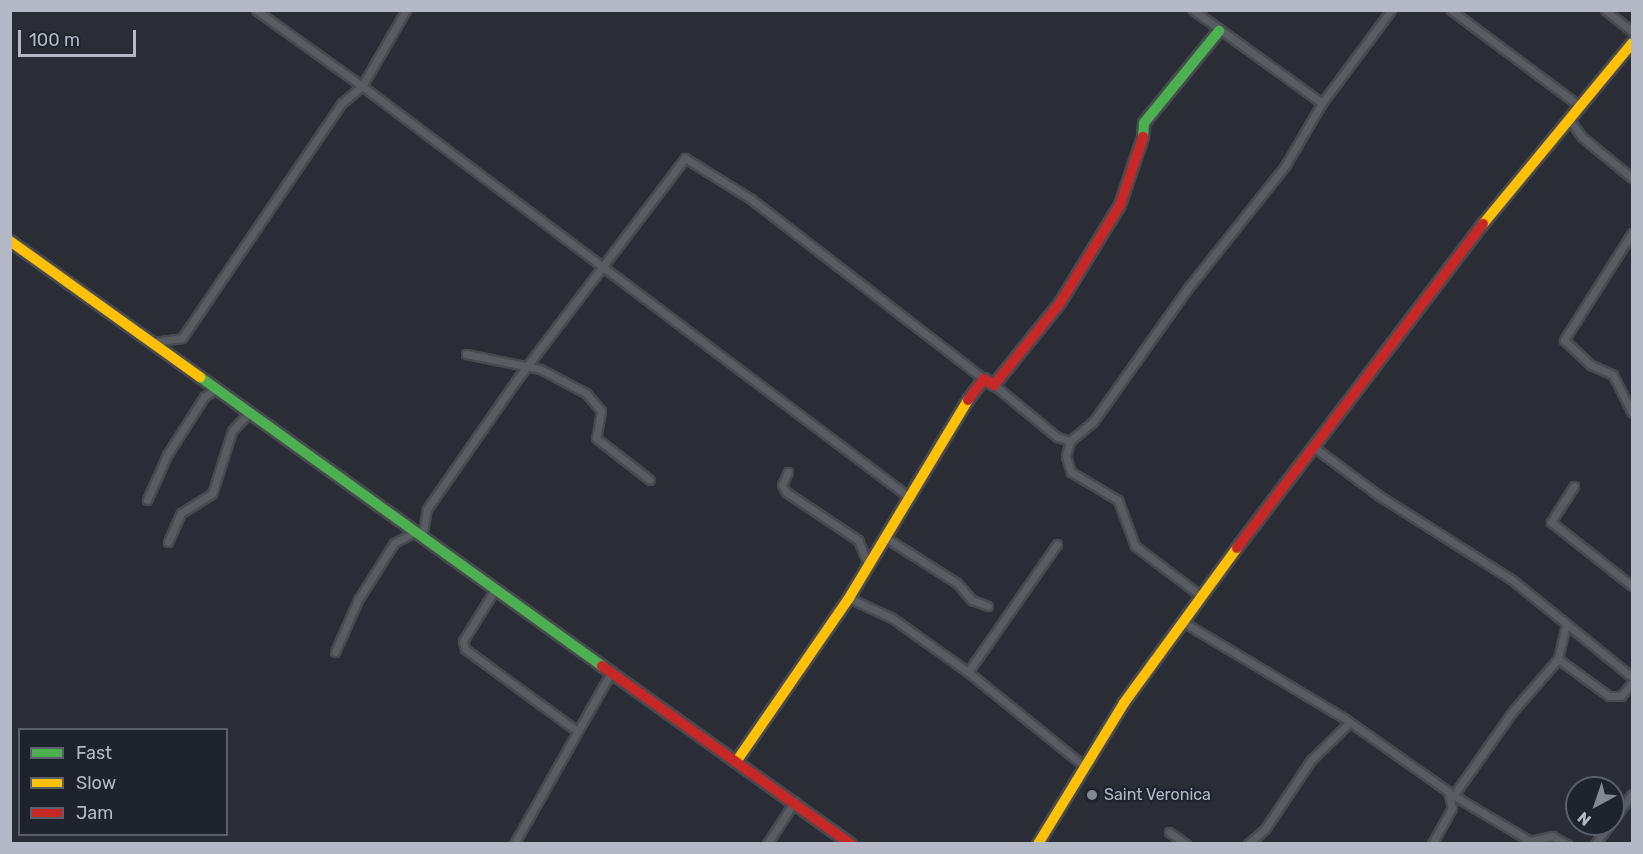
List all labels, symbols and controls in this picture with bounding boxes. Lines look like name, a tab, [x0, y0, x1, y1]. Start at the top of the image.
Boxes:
scale bar	[21, 18, 140, 56]
text: 100 m	[29, 29, 80, 51]
legend	[18, 728, 228, 836]
text: Fast	[76, 742, 112, 764]
text: Slow	[76, 772, 116, 794]
north arrow	[1565, 776, 1625, 836]
place label: Saint Veronica	[1104, 785, 1211, 805]
marker: Saint Veronica	[1085, 788, 1099, 802]
text: Jam	[76, 802, 113, 824]
text: N	[1574, 808, 1595, 830]

